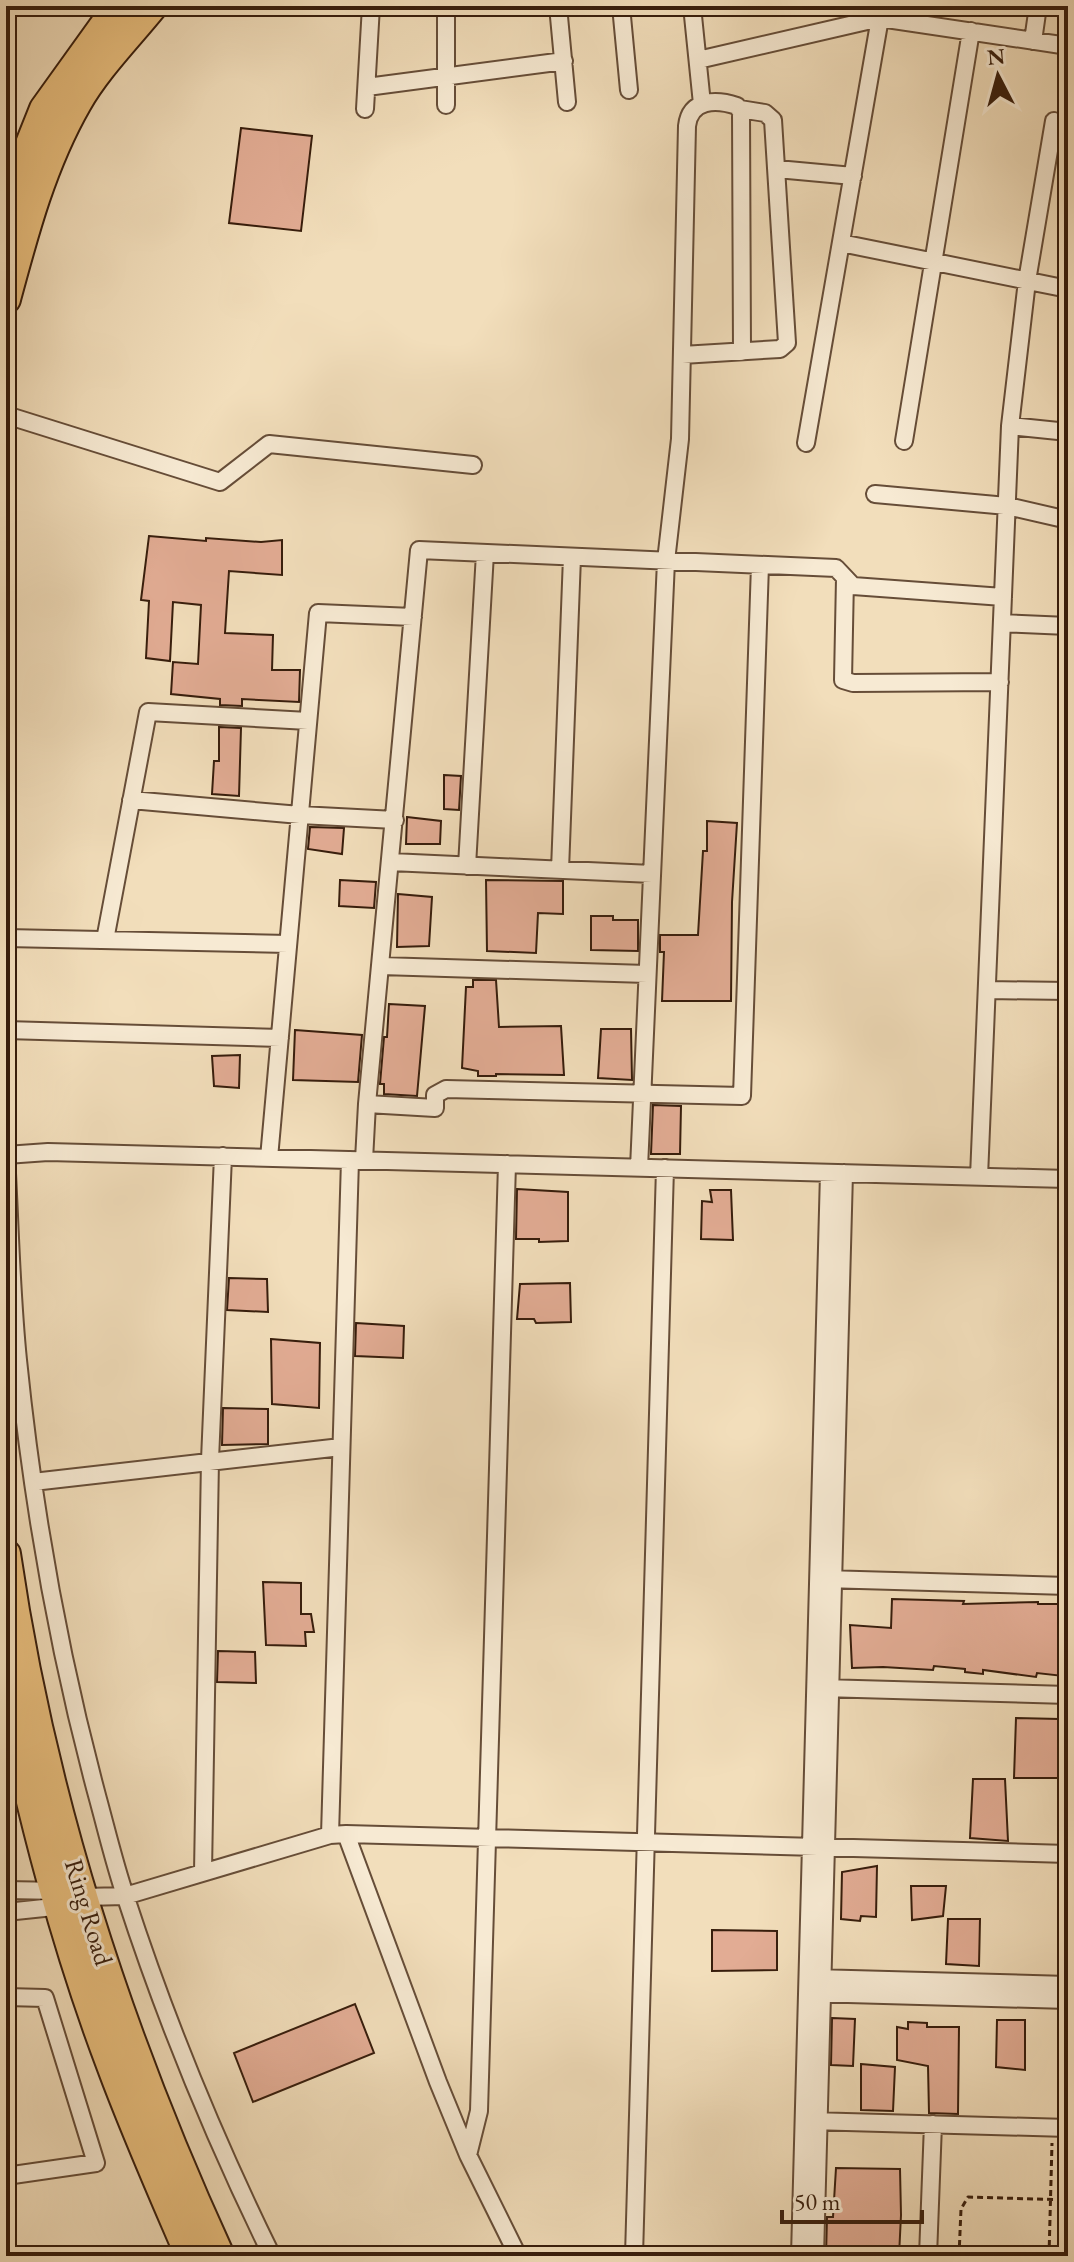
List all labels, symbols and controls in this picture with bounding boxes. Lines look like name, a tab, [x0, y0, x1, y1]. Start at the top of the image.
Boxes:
north arrow	[958, 36, 1038, 116]
text: N	[986, 41, 1007, 72]
street label: Ring Road	[57, 1855, 122, 1970]
scale bar	[782, 2174, 922, 2224]
text: 50 m	[794, 2186, 841, 2217]

